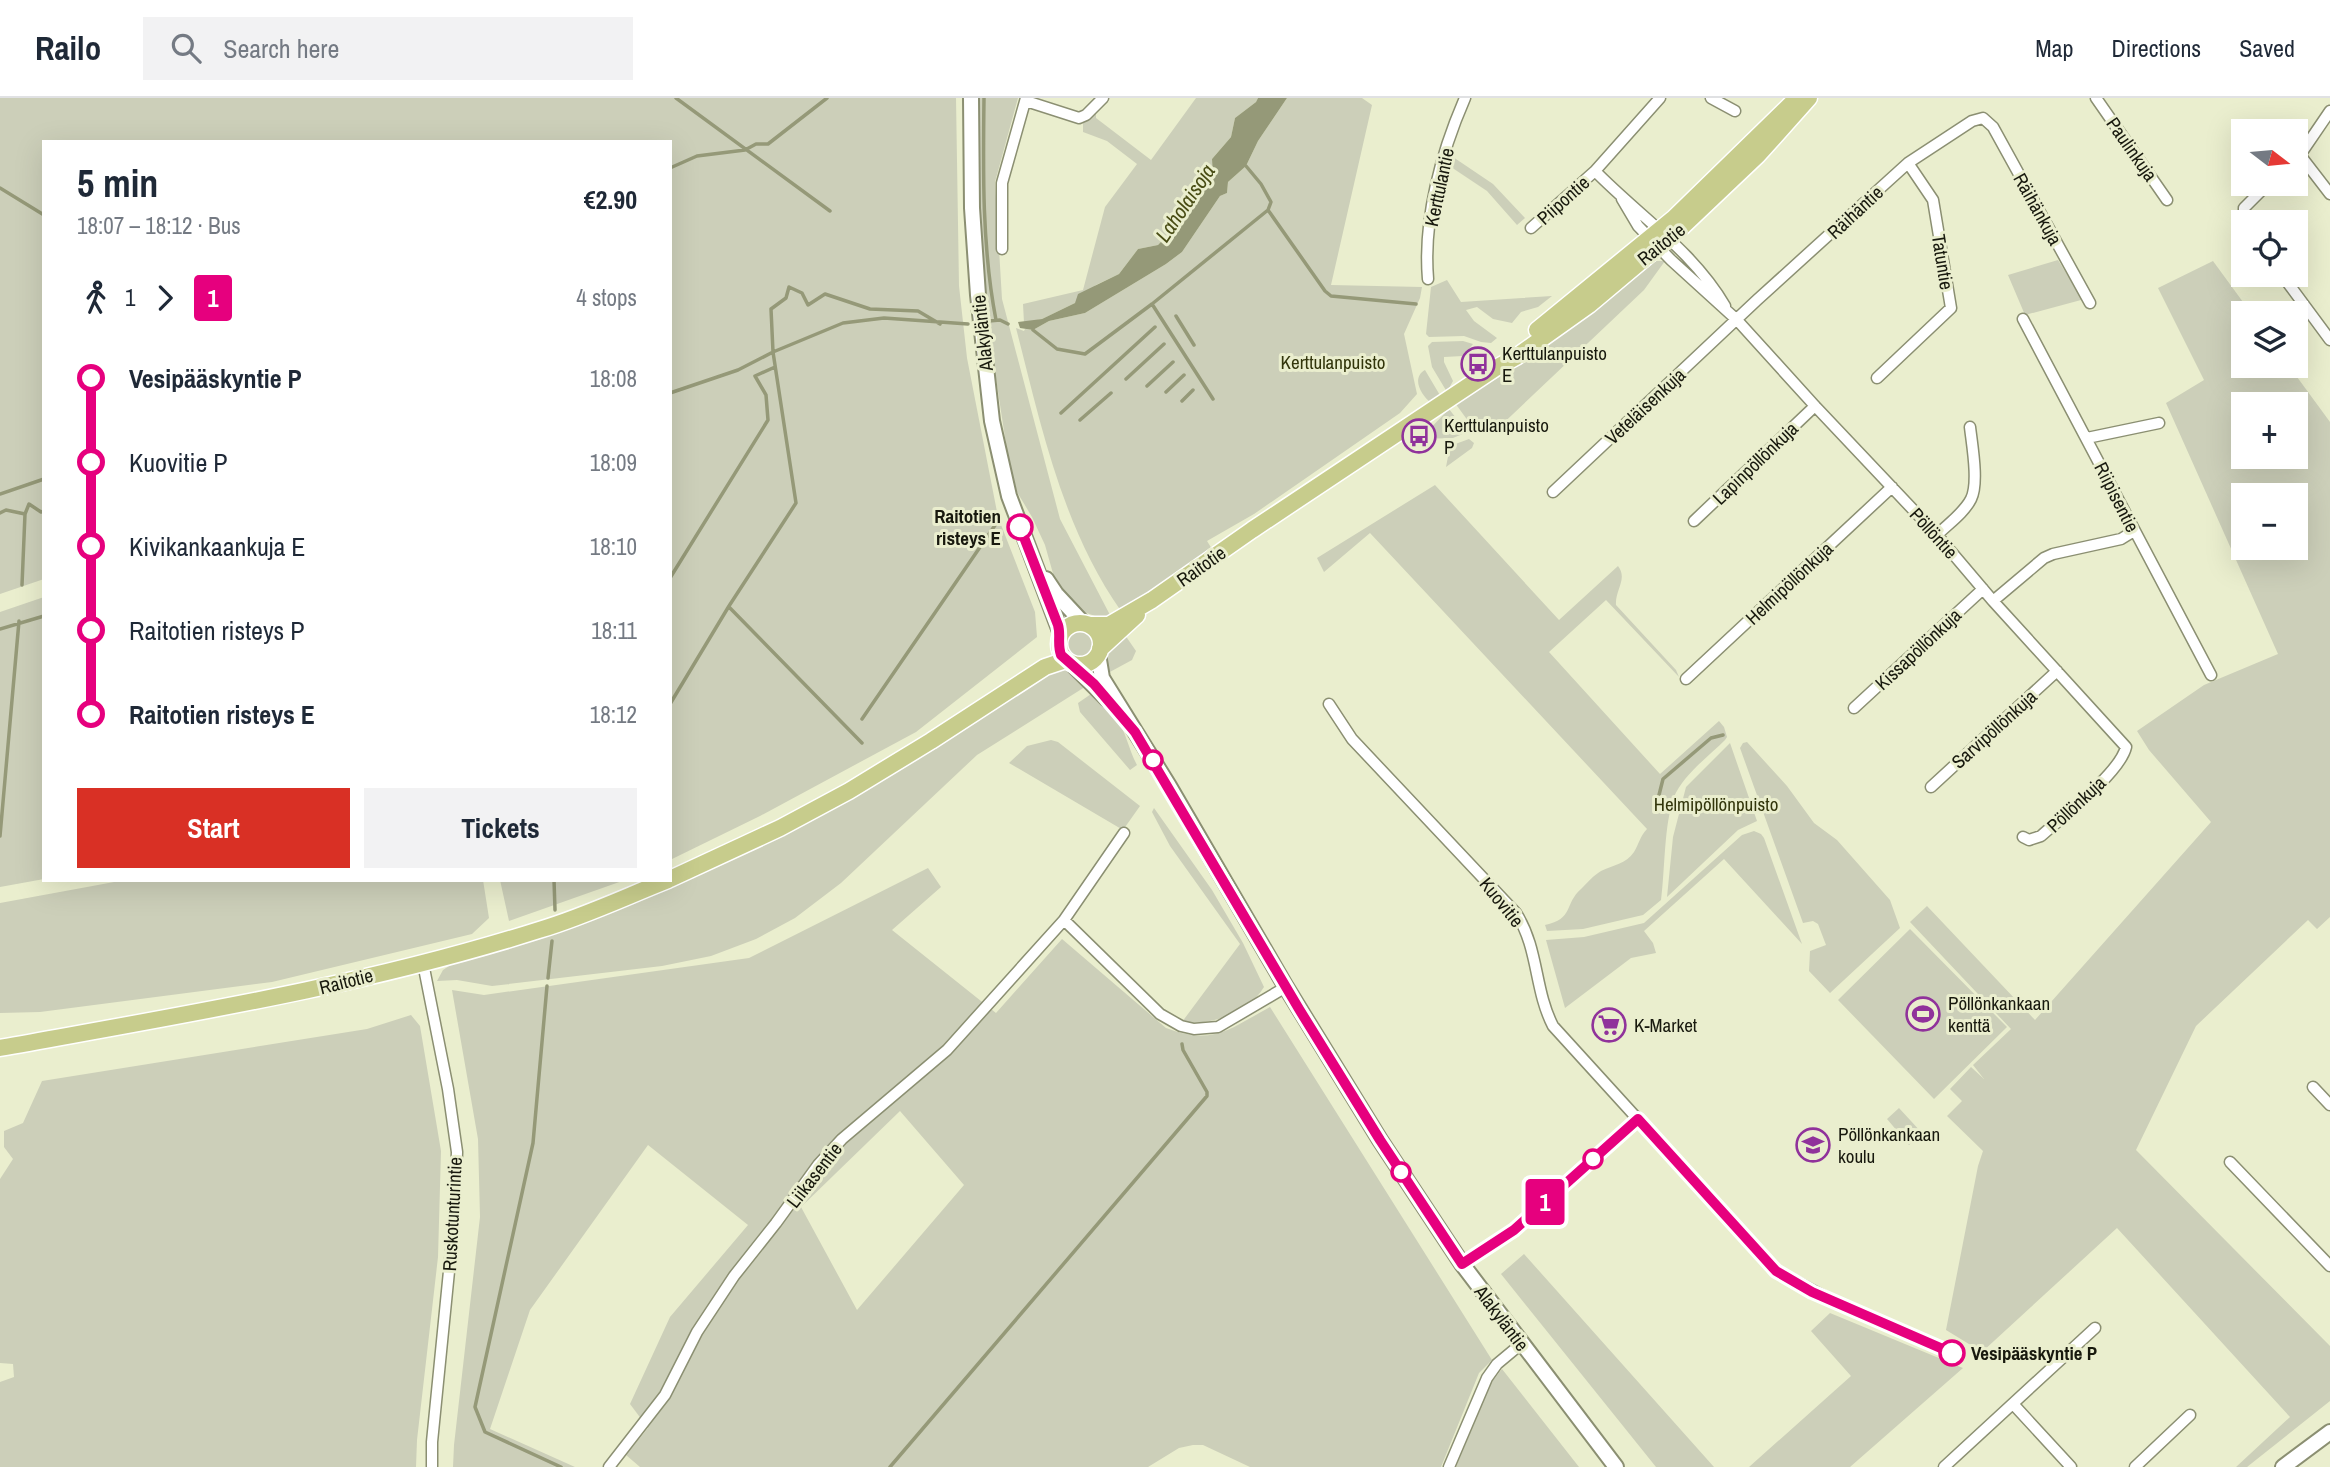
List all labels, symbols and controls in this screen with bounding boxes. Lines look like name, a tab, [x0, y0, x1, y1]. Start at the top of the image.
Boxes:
search box	[143, 17, 633, 80]
text: Railo	[35, 26, 101, 70]
icon: search	[167, 29, 205, 67]
text: Search here	[223, 31, 339, 66]
text: Map	[2035, 32, 2073, 64]
text: Directions	[2111, 32, 2201, 64]
text: Saved	[2239, 32, 2295, 64]
street label: Paulinkuja	[2100, 112, 2164, 187]
north arrow	[2231, 119, 2308, 196]
map controls	[2231, 119, 2308, 560]
street label: Kerttulantie	[1418, 145, 1460, 229]
text: 5 min	[77, 158, 158, 209]
water label: Laholaisoja	[1148, 158, 1222, 248]
street label: Räihänkuja	[2008, 168, 2069, 250]
street label: Piipontie	[1531, 169, 1595, 231]
street label: Räihäntie	[1821, 179, 1889, 245]
text: €2.90	[584, 182, 637, 217]
text: 18:07 – 18:12 · Bus	[77, 210, 241, 241]
button: locate	[2231, 210, 2308, 287]
street label: Raitotie	[1632, 217, 1690, 271]
street label: Tatuntie	[1926, 232, 1960, 292]
icon: walk	[77, 279, 115, 317]
icon: forward	[146, 279, 184, 317]
text: 1	[125, 282, 136, 313]
text: 1	[208, 282, 218, 314]
text: 4 stops	[576, 282, 637, 313]
street label: Alakyläntie	[965, 294, 999, 373]
button: layers	[2231, 301, 2308, 378]
place label: Kerttulanpuisto E	[1502, 340, 1607, 388]
bus stop icon: Kerttulanpuisto E	[1459, 345, 1497, 383]
park label: Kerttulanpuisto	[1281, 349, 1385, 375]
text: Vesipääskyntie P	[129, 361, 302, 396]
street label: Veteläisenkuja	[1599, 362, 1691, 450]
text: 18:08	[590, 363, 637, 394]
button: +	[2231, 392, 2308, 469]
place label: Kerttulanpuisto P	[1444, 412, 1549, 460]
street label: Lapinpöllönkuja	[1707, 416, 1804, 510]
bus stop icon: Kerttulanpuisto P	[1400, 417, 1438, 455]
text: Kuovitie P	[129, 445, 227, 480]
text: 18:09	[590, 447, 637, 478]
street label: Riipisentie	[2088, 458, 2146, 536]
button: −	[2231, 483, 2308, 560]
street label: Pöllöntie	[1904, 502, 1964, 564]
place label: Raitotien risteys E	[934, 503, 1001, 551]
marker: Raitotien risteys E	[1007, 514, 1033, 540]
text: Kivikankaankuja E	[129, 529, 306, 564]
text: 18:10	[590, 531, 637, 562]
street label: Helmipöllönkuja	[1740, 535, 1839, 630]
street label: Raitotie	[1171, 540, 1231, 592]
street label: Kissapöllönkuja	[1869, 602, 1967, 696]
text: Raitotien risteys P	[129, 613, 304, 648]
text: 18:11	[591, 615, 637, 646]
street label: Sarvipöllönkuja	[1946, 683, 2043, 774]
text: Raitotien risteys E	[129, 697, 315, 732]
text: 18:12	[590, 699, 637, 730]
unlabelled marker	[1143, 750, 1163, 770]
street label: Pöllönkuja	[2041, 770, 2111, 838]
button: Start	[77, 788, 350, 868]
button: Tickets	[364, 788, 637, 868]
park label: Helmipöllönpuisto	[1654, 791, 1778, 817]
street label: Kuovitie	[1474, 872, 1530, 932]
street label: Raitotie	[316, 962, 376, 1000]
place label: Pöllönkankaan kenttä	[1948, 990, 2050, 1038]
sports icon: Pöllönkankaan kenttä	[1904, 995, 1942, 1033]
supermarket icon: K-Market	[1590, 1006, 1628, 1044]
place label: K-Market	[1634, 1012, 1698, 1038]
place label: Pöllönkankaan koulu	[1838, 1121, 1940, 1169]
school or university icon: Pöllönkankaan koulu	[1794, 1126, 1832, 1164]
street label: Liikasentie	[780, 1137, 848, 1213]
unlabelled marker	[1583, 1149, 1603, 1169]
street label: Ruskotunturintie	[436, 1156, 468, 1272]
unlabelled marker	[1391, 1162, 1411, 1182]
line badge: 1	[1522, 1179, 1568, 1225]
text: 1	[1540, 1186, 1550, 1218]
street label: Alakyläntie	[1468, 1279, 1535, 1356]
marker: Vesipääskyntie P	[1939, 1340, 1965, 1366]
place label: Vesipääskyntie P	[1971, 1340, 2097, 1366]

